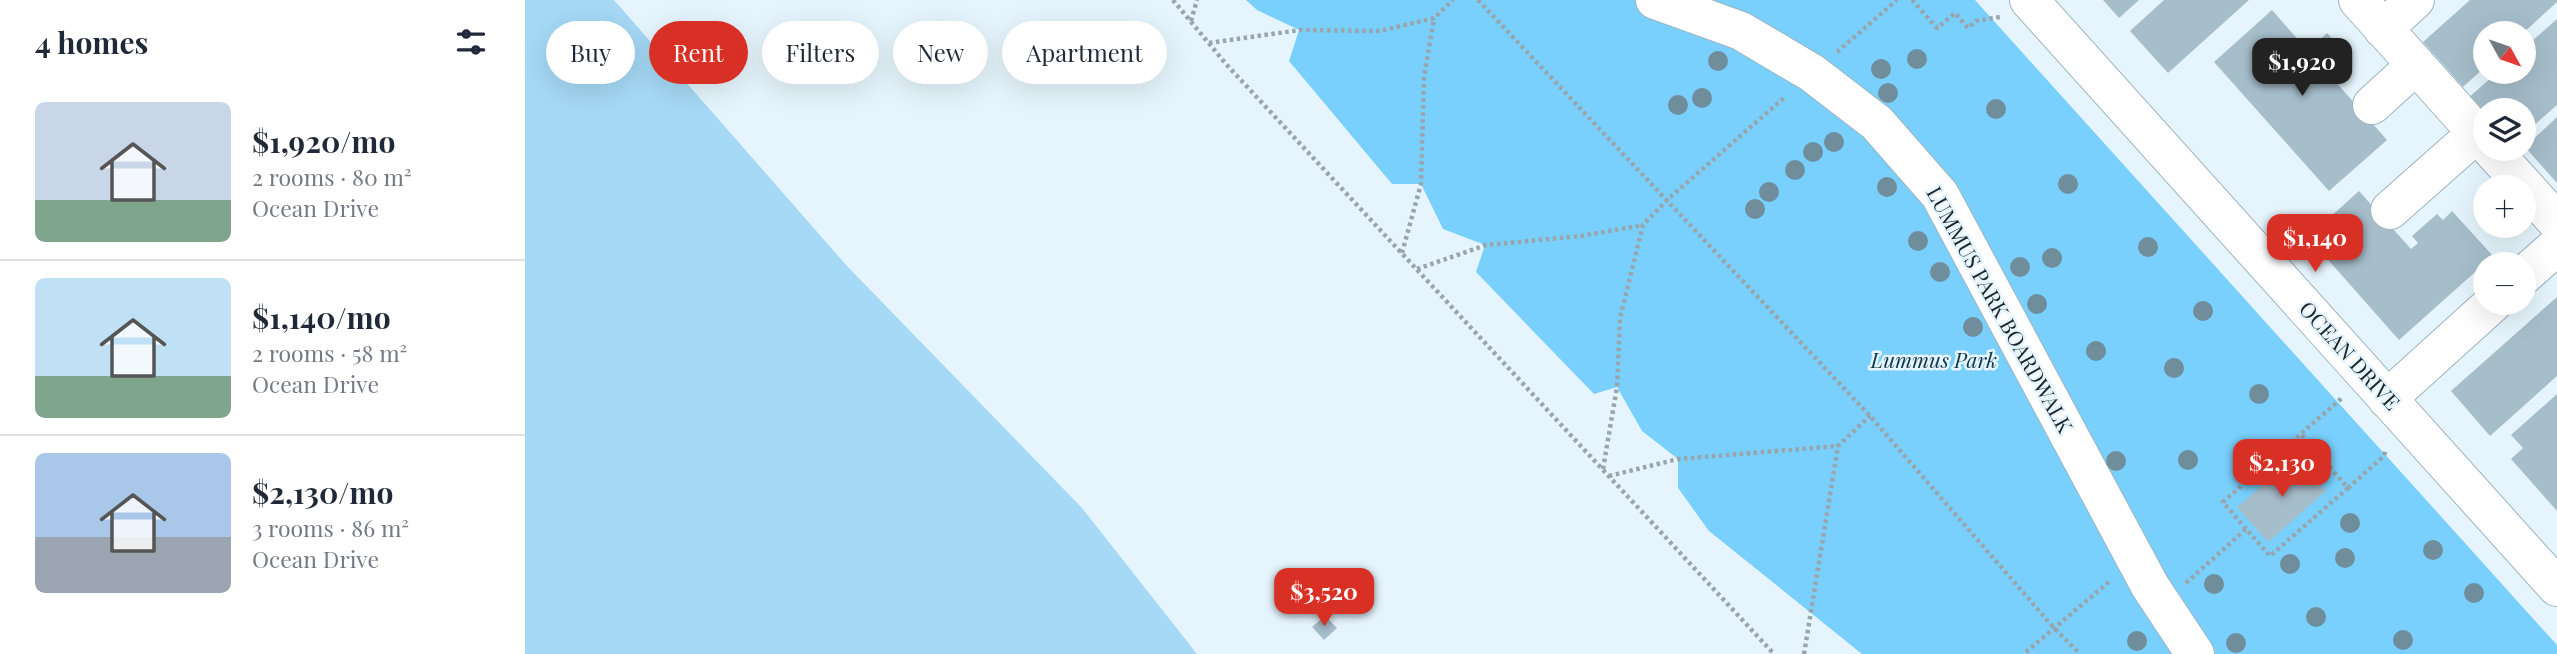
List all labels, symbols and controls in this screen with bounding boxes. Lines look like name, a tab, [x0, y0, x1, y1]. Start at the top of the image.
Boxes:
chip: Buy	[546, 21, 635, 84]
chip: Rent	[649, 21, 748, 84]
chip: Filters	[762, 21, 879, 84]
chip: New	[893, 21, 988, 84]
chip: Apartment	[1002, 21, 1167, 84]
north arrow	[2473, 21, 2536, 84]
map controls	[2473, 21, 2536, 315]
text: 4 homes	[35, 22, 148, 62]
icon: filters	[452, 23, 490, 61]
pin: $1,920	[2245, 38, 2359, 98]
text: $1,920	[2268, 45, 2336, 76]
button: layers	[2473, 98, 2536, 161]
text: $1,920/mo	[252, 121, 395, 161]
icon: home	[91, 130, 175, 214]
text: 2 rooms · 80 m²	[252, 161, 412, 192]
button: +	[2473, 175, 2536, 238]
street label: LUMMUS PARK BOARDWALK	[1921, 181, 2080, 437]
text: Ocean Drive	[252, 192, 379, 223]
pin: $1,140	[2258, 215, 2372, 274]
text: $1,140	[2283, 221, 2347, 252]
button: −	[2473, 252, 2536, 315]
street label: OCEAN DRIVE	[2294, 294, 2407, 415]
text: $1,140/mo	[252, 297, 391, 337]
icon: home	[91, 306, 175, 390]
text: 2 rooms · 58 m²	[252, 337, 407, 368]
park label: Lummus Park	[1870, 345, 1997, 373]
text: Ocean Drive	[252, 368, 379, 399]
pin: $2,130	[2225, 440, 2339, 499]
text: $2,130	[2249, 446, 2315, 477]
text: $2,130/mo	[252, 472, 393, 512]
icon: home	[91, 481, 175, 565]
text: 3 rooms · 86 m²	[252, 512, 409, 543]
text: Ocean Drive	[252, 543, 379, 574]
pin: $3,520	[1267, 568, 1381, 628]
text: $3,520	[1290, 575, 1358, 606]

